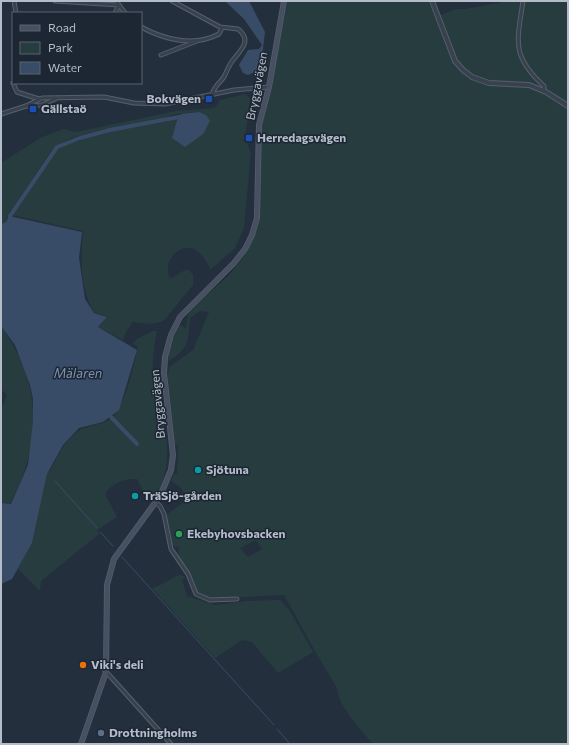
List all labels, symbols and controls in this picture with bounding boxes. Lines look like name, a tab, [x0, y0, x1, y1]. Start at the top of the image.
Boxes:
legend	[12, 12, 142, 84]
text: Road	[48, 20, 76, 34]
text: Park	[48, 40, 74, 54]
street label: Bryggavägen	[243, 50, 270, 121]
text: Water	[48, 60, 82, 74]
place label: Bokvägen	[147, 91, 201, 105]
marker: Bokvägen	[204, 94, 214, 104]
place label: Gällstaö	[41, 101, 87, 115]
marker: Gällstaö	[28, 104, 38, 114]
place label: Herredagsvägen	[257, 130, 346, 144]
marker: Herredagsvägen	[244, 133, 254, 143]
water label: Mälaren	[54, 365, 102, 381]
street label: Bryggavägen	[147, 369, 167, 439]
place label: Sjötuna	[206, 462, 249, 476]
marker: Sjötuna	[193, 465, 203, 475]
place label: TräSjö-gården	[143, 488, 222, 502]
marker: TräSjö-gården	[130, 491, 140, 501]
place label: Ekebyhovsbacken	[187, 526, 285, 540]
marker: Ekebyhovsbacken	[174, 529, 184, 539]
place label: Viki's deli	[91, 657, 144, 671]
marker: Viki's deli	[78, 660, 88, 670]
place label: Drottningholms	[109, 725, 198, 739]
marker: Drottningholms	[96, 728, 106, 738]

